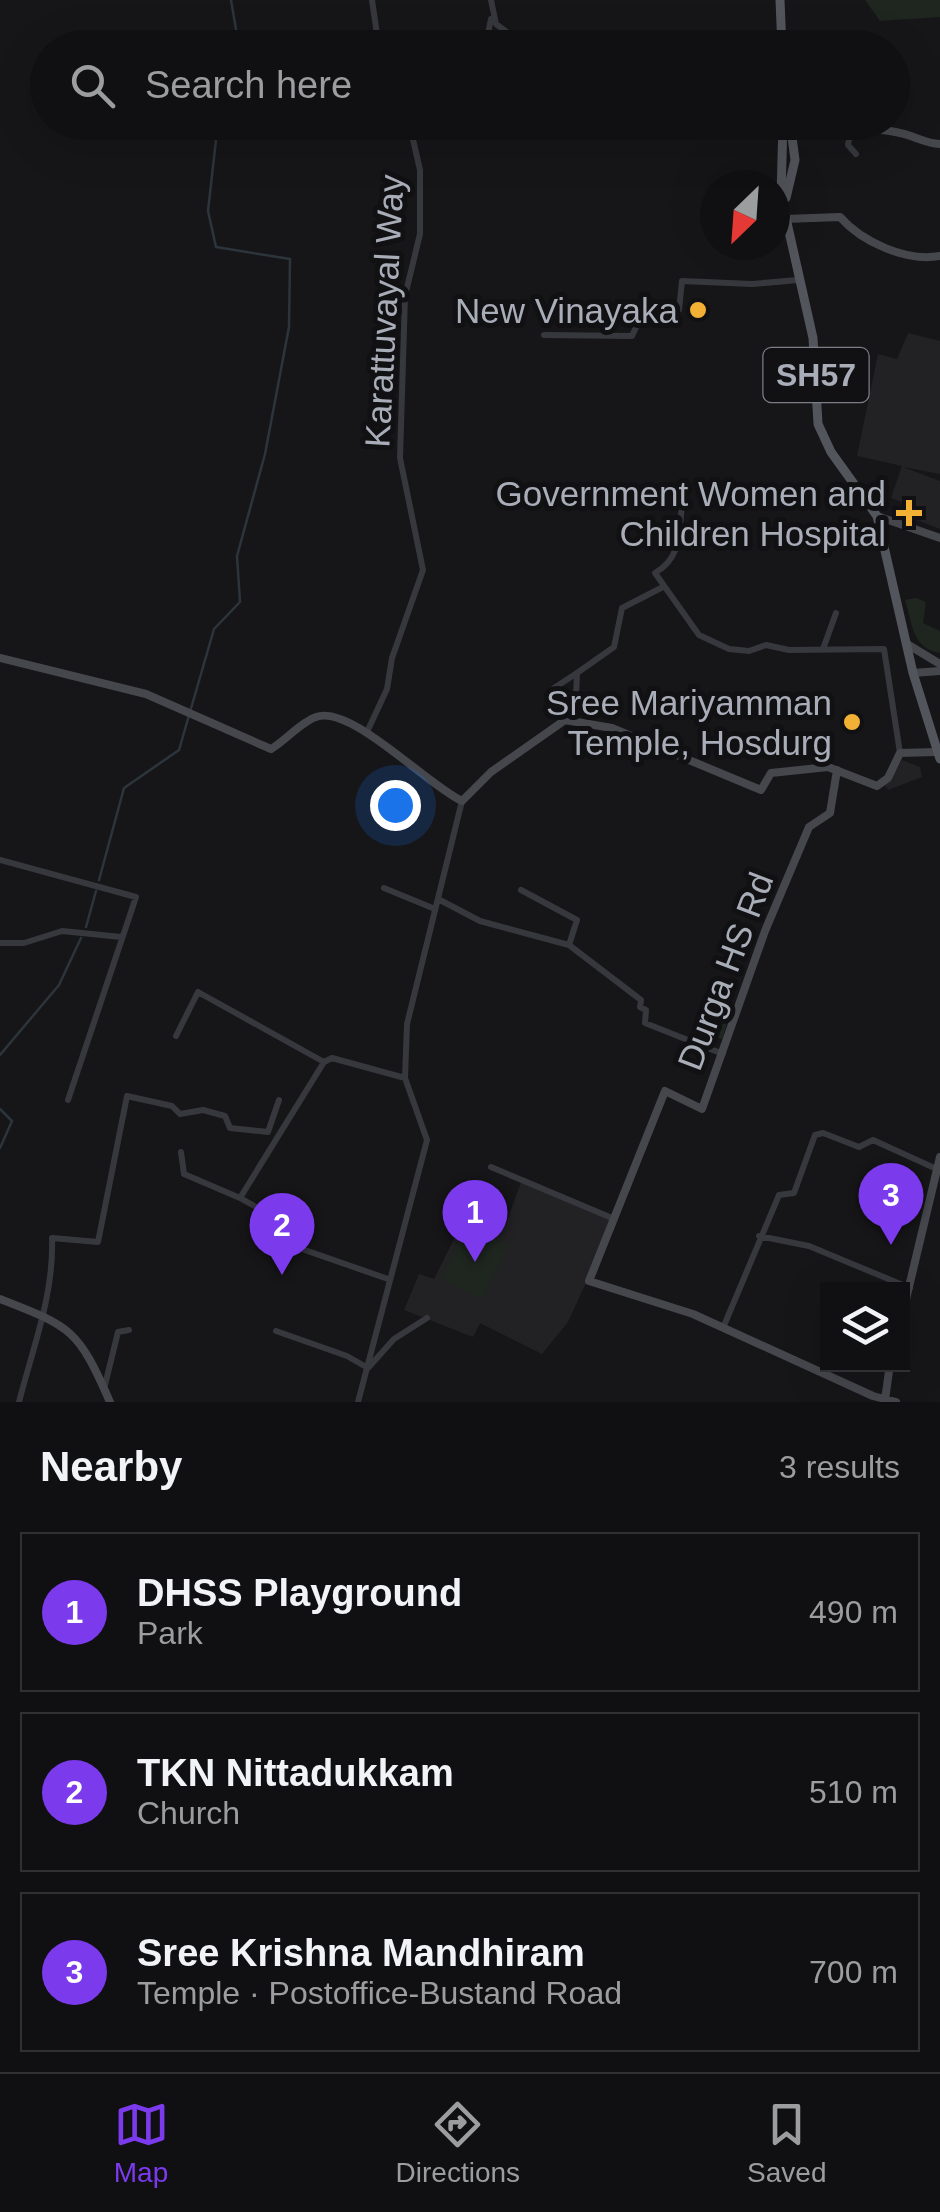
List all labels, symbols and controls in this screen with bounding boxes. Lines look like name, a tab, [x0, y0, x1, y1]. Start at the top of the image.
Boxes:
search box	[30, 30, 910, 140]
icon: search	[65, 58, 120, 113]
text: Search here	[145, 64, 352, 106]
north arrow	[700, 170, 790, 260]
street label: Karattuvayal Way	[357, 173, 411, 448]
place label: New Vinayaka	[455, 291, 679, 330]
marker: New Vinayaka	[687, 299, 709, 321]
road number: SH57	[764, 348, 868, 402]
place label: Government Women and Children Hospital	[496, 474, 886, 553]
marker: Government Women and Children Hospital	[896, 500, 922, 526]
place label: Sree Mariyamman Temple, Hosdurg	[546, 683, 832, 762]
marker: Sree Mariyamman Temple, Hosdurg	[841, 711, 863, 733]
your location	[370, 780, 421, 831]
street label: Durga HS Rd	[669, 867, 781, 1075]
pin: 3	[858, 1162, 924, 1245]
pin: 1	[442, 1180, 508, 1262]
pin: 2	[250, 1192, 314, 1275]
map controls	[820, 1282, 910, 1372]
button: layers	[820, 1282, 910, 1372]
text: Nearby	[40, 1443, 182, 1490]
text: 3 results	[779, 1449, 900, 1485]
text: DHSS Playground	[137, 1572, 462, 1614]
text: 1	[66, 1594, 83, 1630]
text: 490 m	[809, 1594, 898, 1630]
text: Park	[137, 1615, 203, 1651]
text: TKN Nittadukkam	[137, 1752, 454, 1794]
text: 2	[66, 1774, 83, 1810]
text: 510 m	[809, 1774, 898, 1810]
text: Church	[137, 1795, 240, 1831]
text: Sree Krishna Mandhiram	[137, 1932, 585, 1974]
text: 3	[66, 1954, 83, 1990]
text: 700 m	[809, 1954, 898, 1990]
text: Temple · Postoffice-Bustand Road	[137, 1975, 622, 2011]
tab: Map	[114, 2097, 169, 2189]
tab: Directions	[396, 2097, 520, 2189]
tab: Saved	[747, 2097, 826, 2189]

